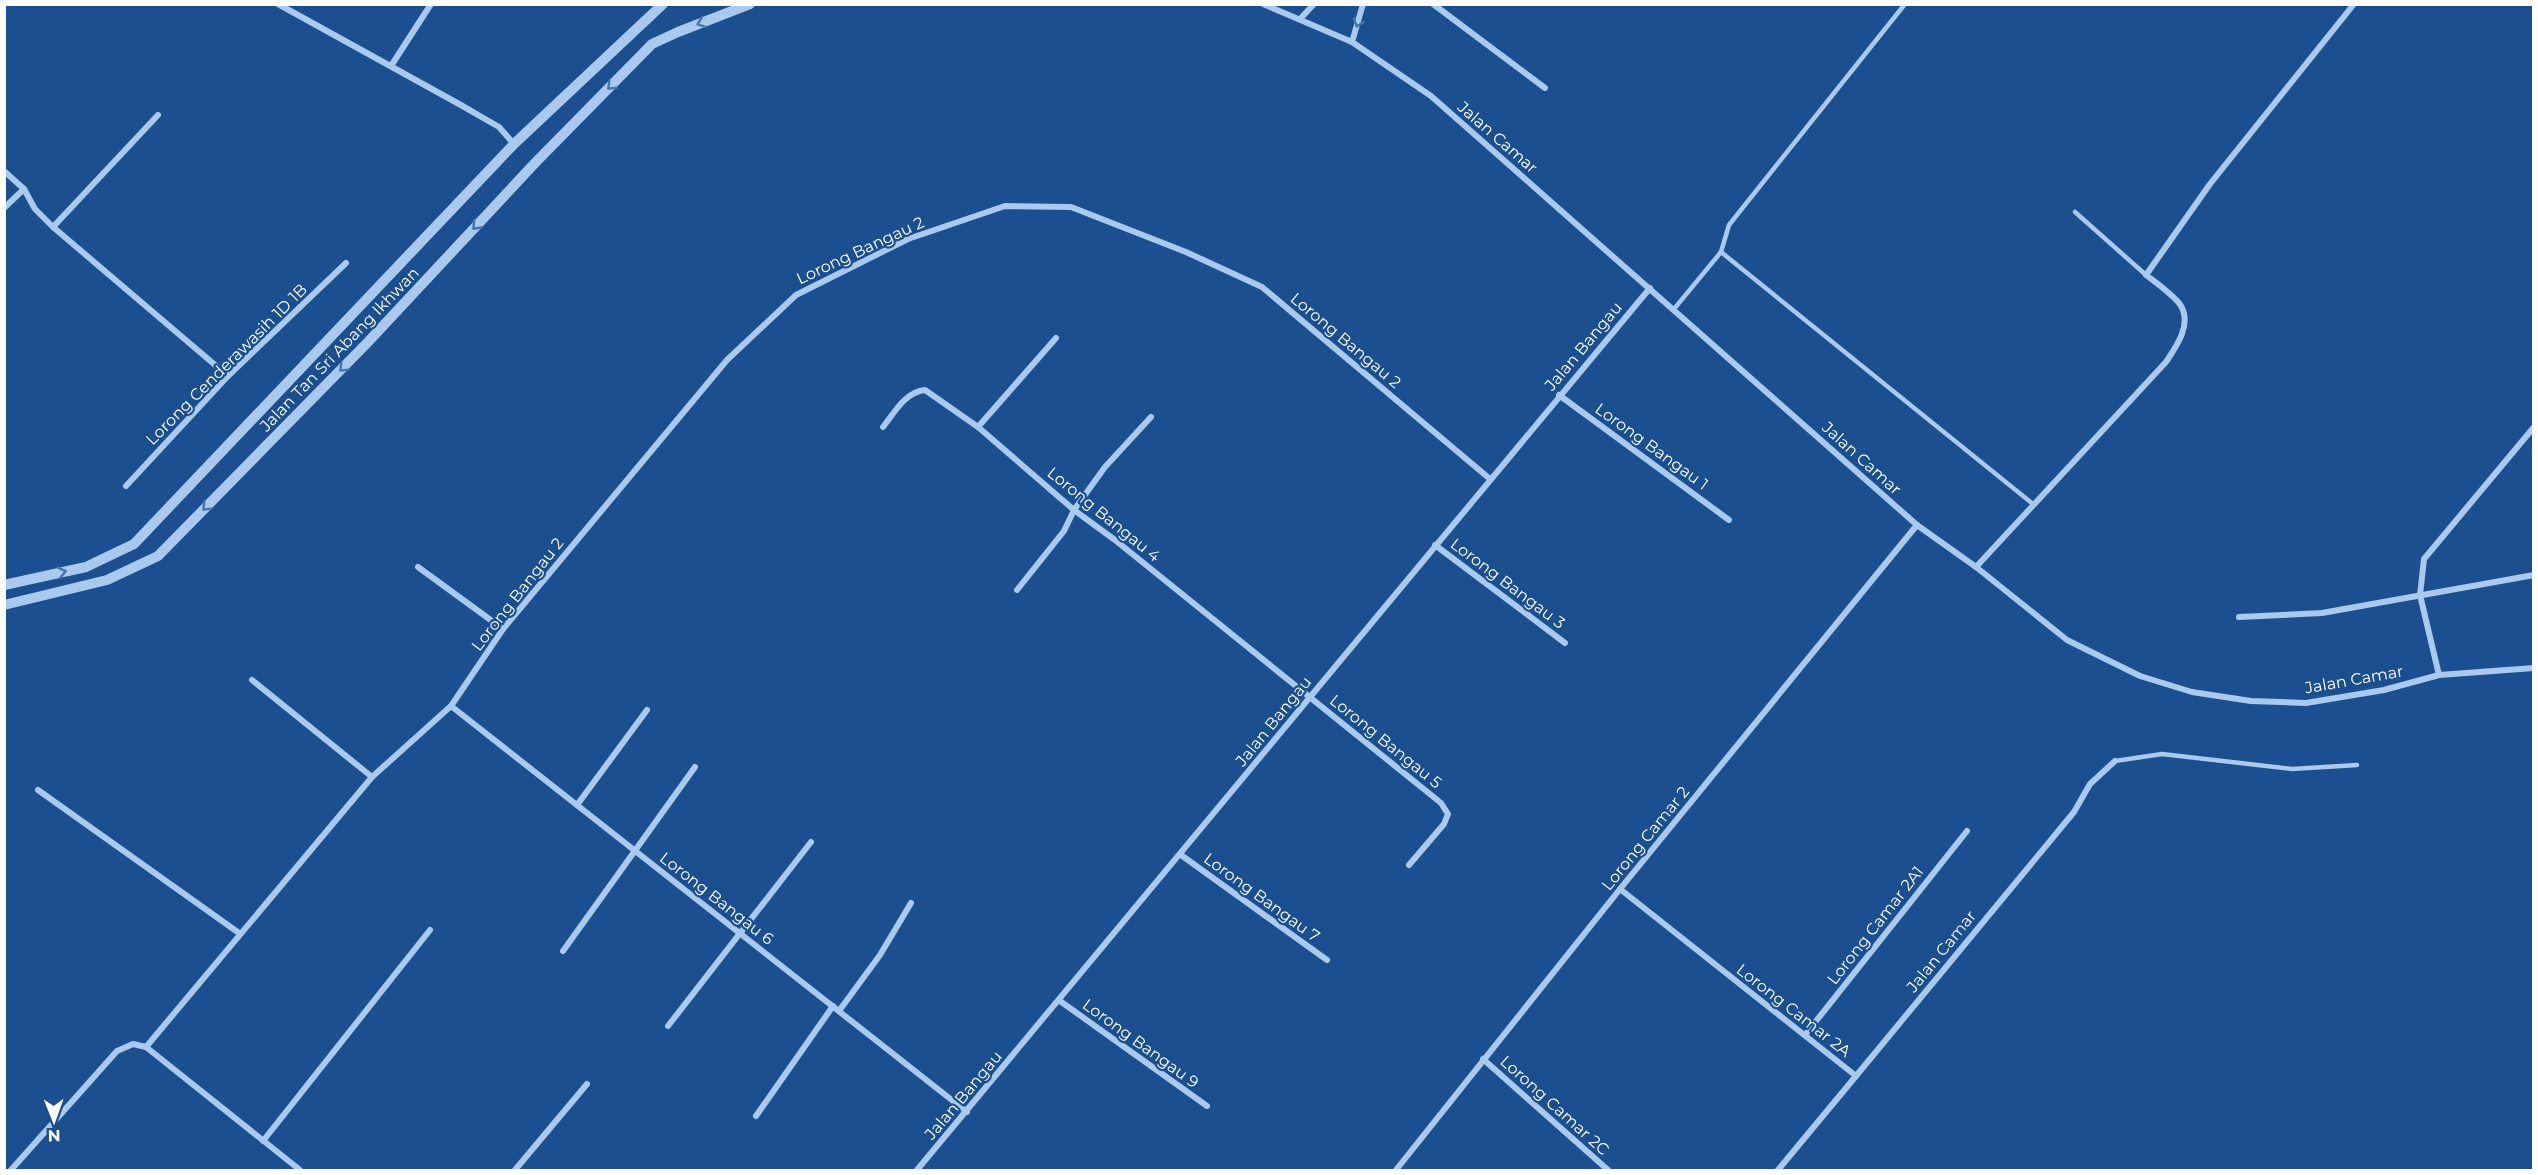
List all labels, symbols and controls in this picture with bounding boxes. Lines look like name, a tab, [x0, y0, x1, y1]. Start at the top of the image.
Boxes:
one-way arrow	[696, 16, 707, 28]
one-way arrow	[1353, 18, 1365, 28]
one-way arrow	[608, 78, 619, 89]
street label: Jalan Camar	[1453, 97, 1542, 177]
street label: Lorong Bangau 2	[794, 213, 927, 288]
one-way arrow	[472, 219, 483, 230]
street label: Jalan Tan Sri Abang Ikhwan	[255, 263, 423, 436]
street label: Lorong Cenderawasih 1D 1B	[142, 280, 311, 449]
street label: Lorong Bangau 2	[1287, 289, 1405, 392]
street label: Jalan Bangau	[1540, 298, 1626, 395]
one-way arrow	[339, 361, 350, 372]
street label: Lorong Bangau 1	[1592, 399, 1712, 494]
street label: Jalan Camar	[1818, 417, 1905, 499]
street label: Lorong Bangau 4	[1043, 463, 1164, 566]
one-way arrow	[202, 500, 213, 511]
street label: Lorong Bangau 2	[467, 534, 567, 655]
street label: Lorong Bangau 3	[1447, 534, 1569, 633]
one-way arrow	[56, 567, 66, 580]
street label: Jalan Camar	[2302, 661, 2405, 698]
street label: Jalan Bangau	[1231, 673, 1315, 771]
street label: Lorong Bangau 5	[1326, 690, 1445, 792]
street label: Lorong Camar 2	[1598, 782, 1693, 894]
street label: Lorong Bangau 6	[656, 848, 777, 949]
street label: Lorong Bangau 7	[1200, 849, 1323, 946]
street label: Lorong Camar 2A1	[1823, 862, 1927, 988]
street label: Jalan Camar	[1902, 907, 1980, 997]
street label: Lorong Camar 2A	[1733, 960, 1855, 1061]
street label: Lorong Bangau 9	[1079, 995, 1202, 1092]
street label: Jalan Bangau	[920, 1047, 1006, 1144]
street label: Lorong Camar 2C	[1496, 1052, 1613, 1159]
north arrow	[24, 1091, 84, 1151]
text: N	[48, 1126, 61, 1145]

